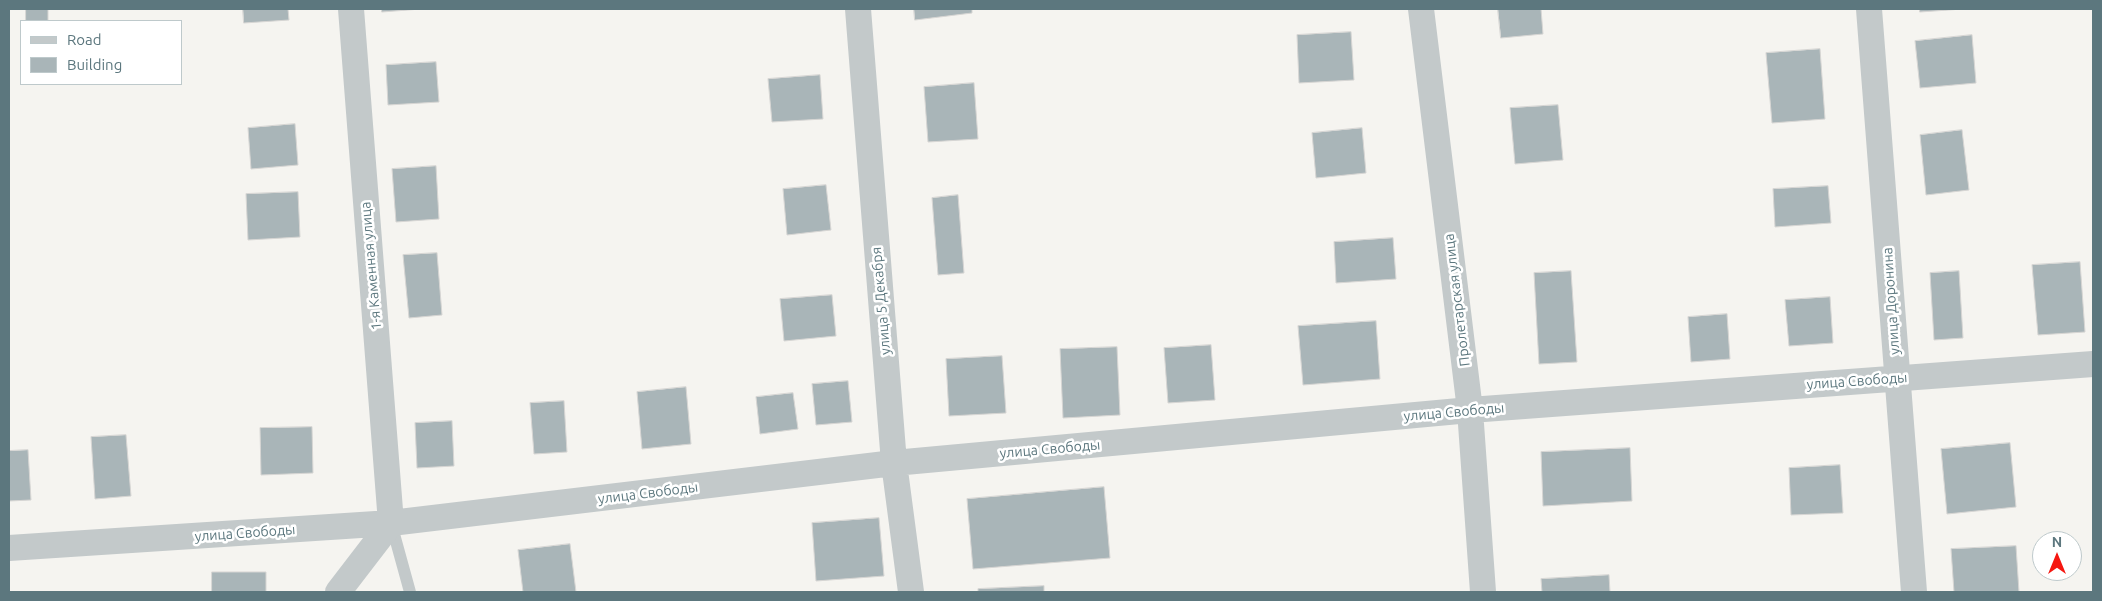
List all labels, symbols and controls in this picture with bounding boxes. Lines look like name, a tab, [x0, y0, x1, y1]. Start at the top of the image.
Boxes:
legend	[20, 20, 182, 85]
text: Road	[67, 31, 102, 48]
text: Building	[67, 56, 122, 73]
street label: 1-я Каменная улица	[357, 201, 385, 331]
street label: Пролетарская улица	[1441, 233, 1473, 367]
street label: улица 5 Декабря	[868, 246, 894, 356]
street label: улица Доронина	[1879, 247, 1903, 355]
street label: улица Свободы	[1806, 369, 1908, 393]
street label: улица Свободы	[1403, 399, 1505, 425]
street label: улица Свободы	[999, 436, 1101, 462]
street label: улица Свободы	[597, 479, 699, 507]
street label: улица Свободы	[194, 521, 296, 545]
north arrow	[2032, 531, 2082, 581]
text: N	[2052, 534, 2062, 550]

